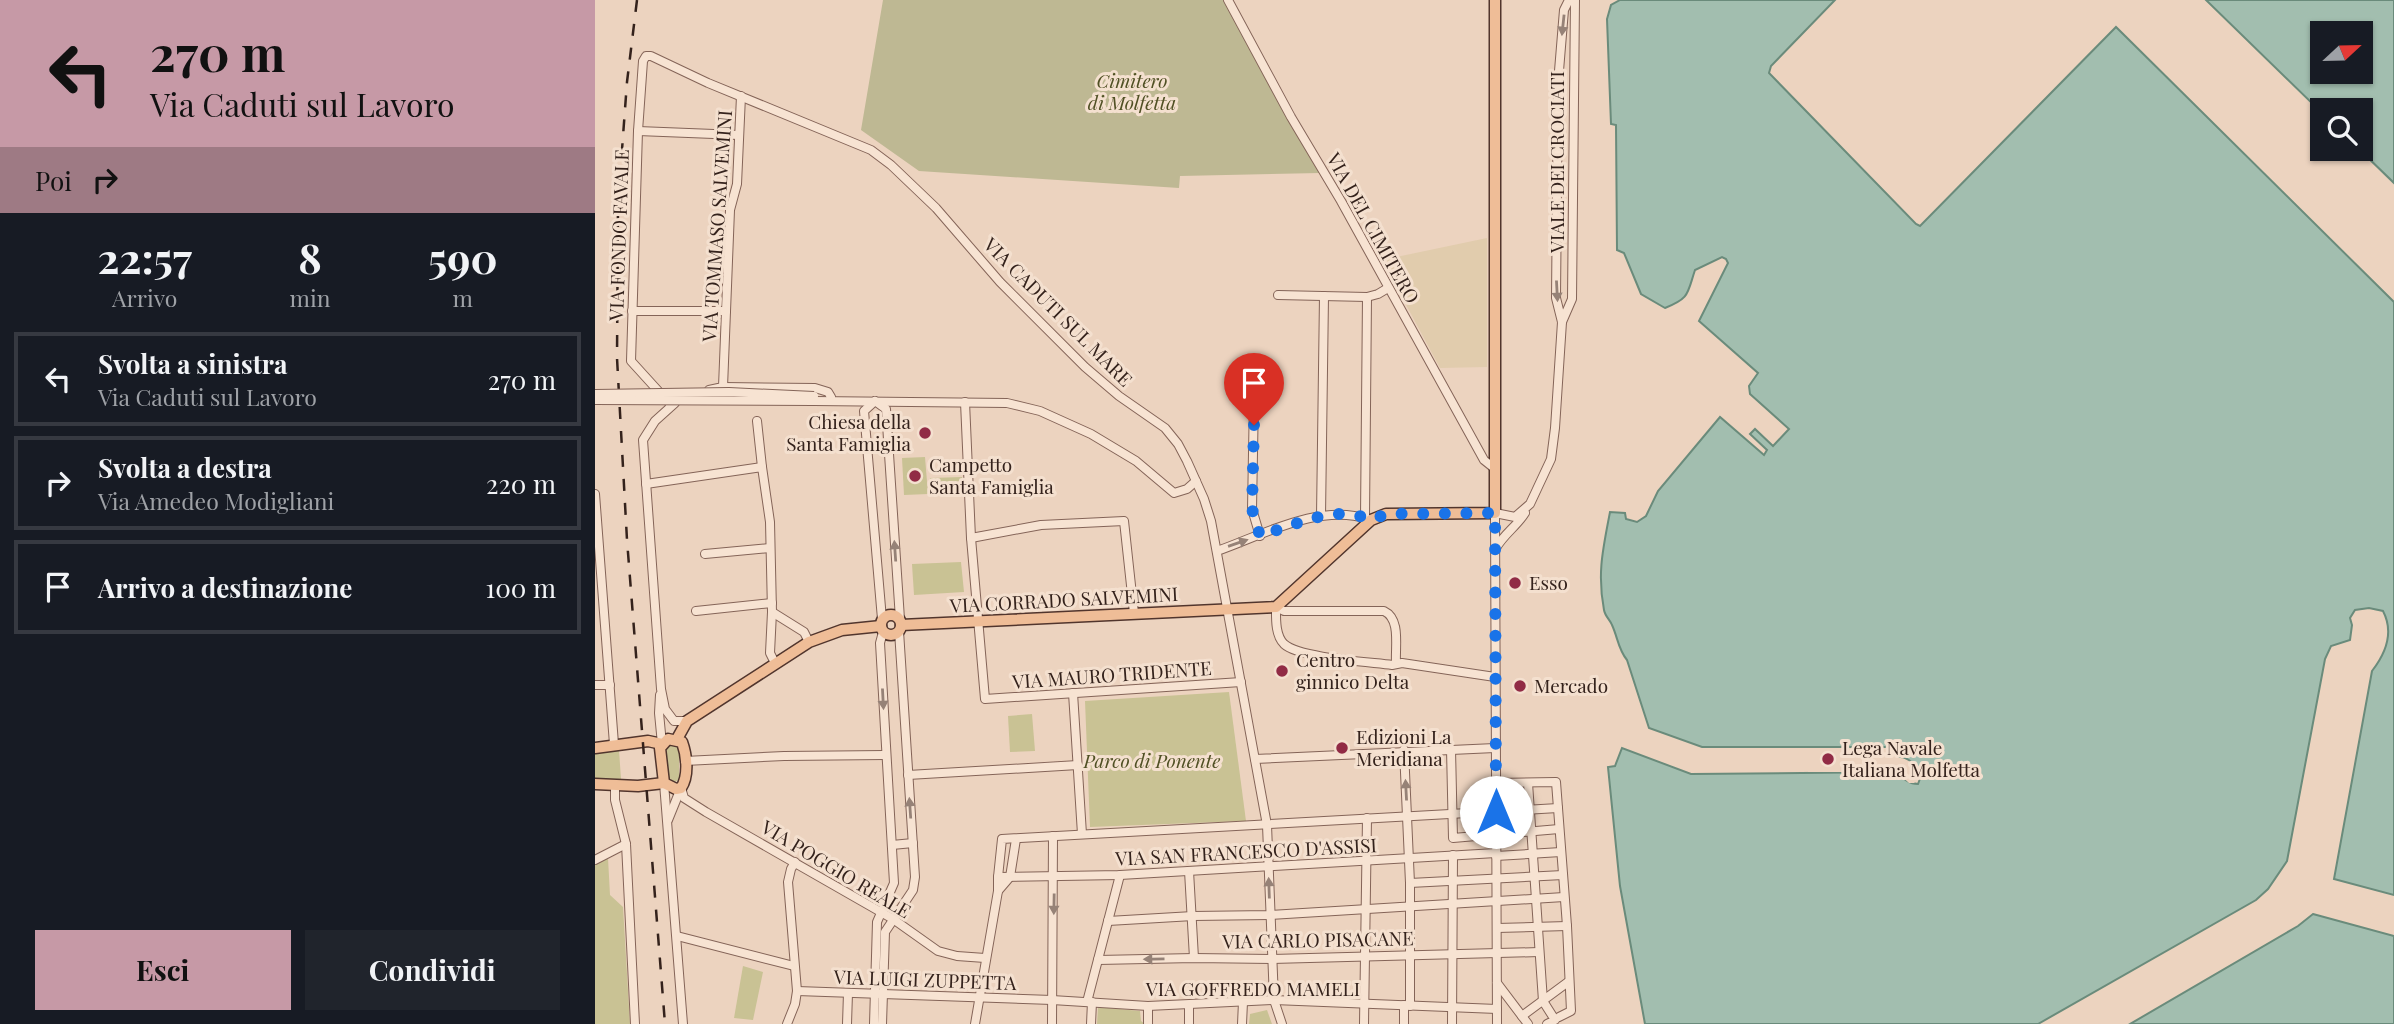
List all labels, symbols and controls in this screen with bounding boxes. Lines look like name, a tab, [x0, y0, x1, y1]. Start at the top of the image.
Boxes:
one-way arrow	[1557, 14, 1568, 36]
text: 270 m	[150, 19, 285, 84]
north arrow	[2310, 21, 2373, 84]
map controls	[2310, 21, 2373, 161]
icon: left	[35, 28, 126, 119]
park label: Cimitero di Molfetta	[1088, 67, 1176, 115]
street label: VIALE DEI CROCIATI	[1543, 71, 1569, 254]
text: Via Caduti sul Lavoro	[150, 82, 455, 125]
button: search	[2310, 98, 2373, 161]
street label: VIA TOMMASO SALVEMINI	[695, 109, 737, 344]
street label: VIA DEL CIMITERO	[1321, 147, 1426, 307]
street label: VIA FONDO FAVALE	[602, 149, 634, 322]
icon: right	[86, 161, 124, 199]
text: Poi	[35, 163, 72, 198]
text: 22:57	[97, 229, 192, 285]
text: 8	[298, 229, 322, 285]
text: 590	[428, 229, 497, 285]
street label: VIA CADUTI SUL MARE	[978, 231, 1139, 391]
one-way arrow	[1552, 281, 1563, 303]
text: Arrivo	[112, 282, 177, 313]
text: min	[289, 282, 330, 313]
text: m	[452, 282, 473, 313]
text: Svolta a sinistra	[98, 346, 287, 381]
pin	[1224, 353, 1284, 425]
icon: left	[39, 360, 77, 398]
text: 270 m	[488, 362, 556, 397]
icon: arrive	[1235, 364, 1273, 402]
text: Via Caduti sul Lavoro	[98, 381, 317, 412]
place label: Chiesa della Santa Famiglia	[786, 408, 912, 456]
marker: Chiesa della Santa Famiglia	[917, 425, 933, 441]
text: Svolta a destra	[98, 450, 272, 485]
place label: Campetto Santa Famiglia	[929, 451, 1054, 499]
icon: right	[39, 464, 77, 502]
text: 220 m	[486, 466, 556, 501]
marker: Campetto Santa Famiglia	[907, 468, 923, 484]
text: Via Amedeo Modigliani	[98, 485, 334, 516]
one-way arrow	[1228, 537, 1249, 548]
one-way arrow	[890, 540, 901, 562]
icon: arrive	[39, 568, 77, 606]
place label: Esso	[1529, 569, 1568, 595]
text: Arrivo a destinazione	[98, 570, 352, 605]
text: 100 m	[486, 570, 556, 605]
marker: Esso	[1507, 575, 1523, 591]
street label: VIA CORRADO SALVEMINI	[948, 580, 1179, 618]
place label: Centro ginnico Delta	[1296, 646, 1410, 694]
street label: VIA MAURO TRIDENTE	[1010, 654, 1212, 694]
marker: Centro ginnico Delta	[1274, 663, 1290, 679]
place label: Mercado	[1534, 672, 1608, 698]
marker: Mercado	[1512, 678, 1528, 694]
one-way arrow	[878, 689, 889, 711]
place label: Edizioni La Meridiana	[1356, 723, 1452, 771]
place label: Lega Navale Italiana Molfetta	[1842, 734, 1980, 782]
marker: Edizioni La Meridiana	[1334, 740, 1350, 756]
park label: Parco di Ponente	[1083, 747, 1220, 773]
marker: Lega Navale Italiana Molfetta	[1820, 751, 1836, 767]
position arrow	[1459, 775, 1533, 849]
one-way arrow	[1401, 779, 1412, 801]
one-way arrow	[904, 797, 915, 819]
street label: VIA POGGIO REALE	[756, 813, 916, 923]
street label: VIA SAN FRANCESCO D'ASSISI	[1114, 831, 1377, 871]
one-way arrow	[1264, 877, 1275, 899]
one-way arrow	[1048, 894, 1059, 916]
street label: VIA CARLO PISACANE	[1221, 924, 1414, 954]
button: Esci	[35, 930, 291, 1010]
button: Condividi	[305, 930, 560, 1010]
one-way arrow	[1143, 953, 1165, 964]
street label: VIA LUIGI ZUPPETTA	[832, 963, 1018, 995]
street label: VIA GOFFREDO MAMELI	[1145, 975, 1360, 1001]

